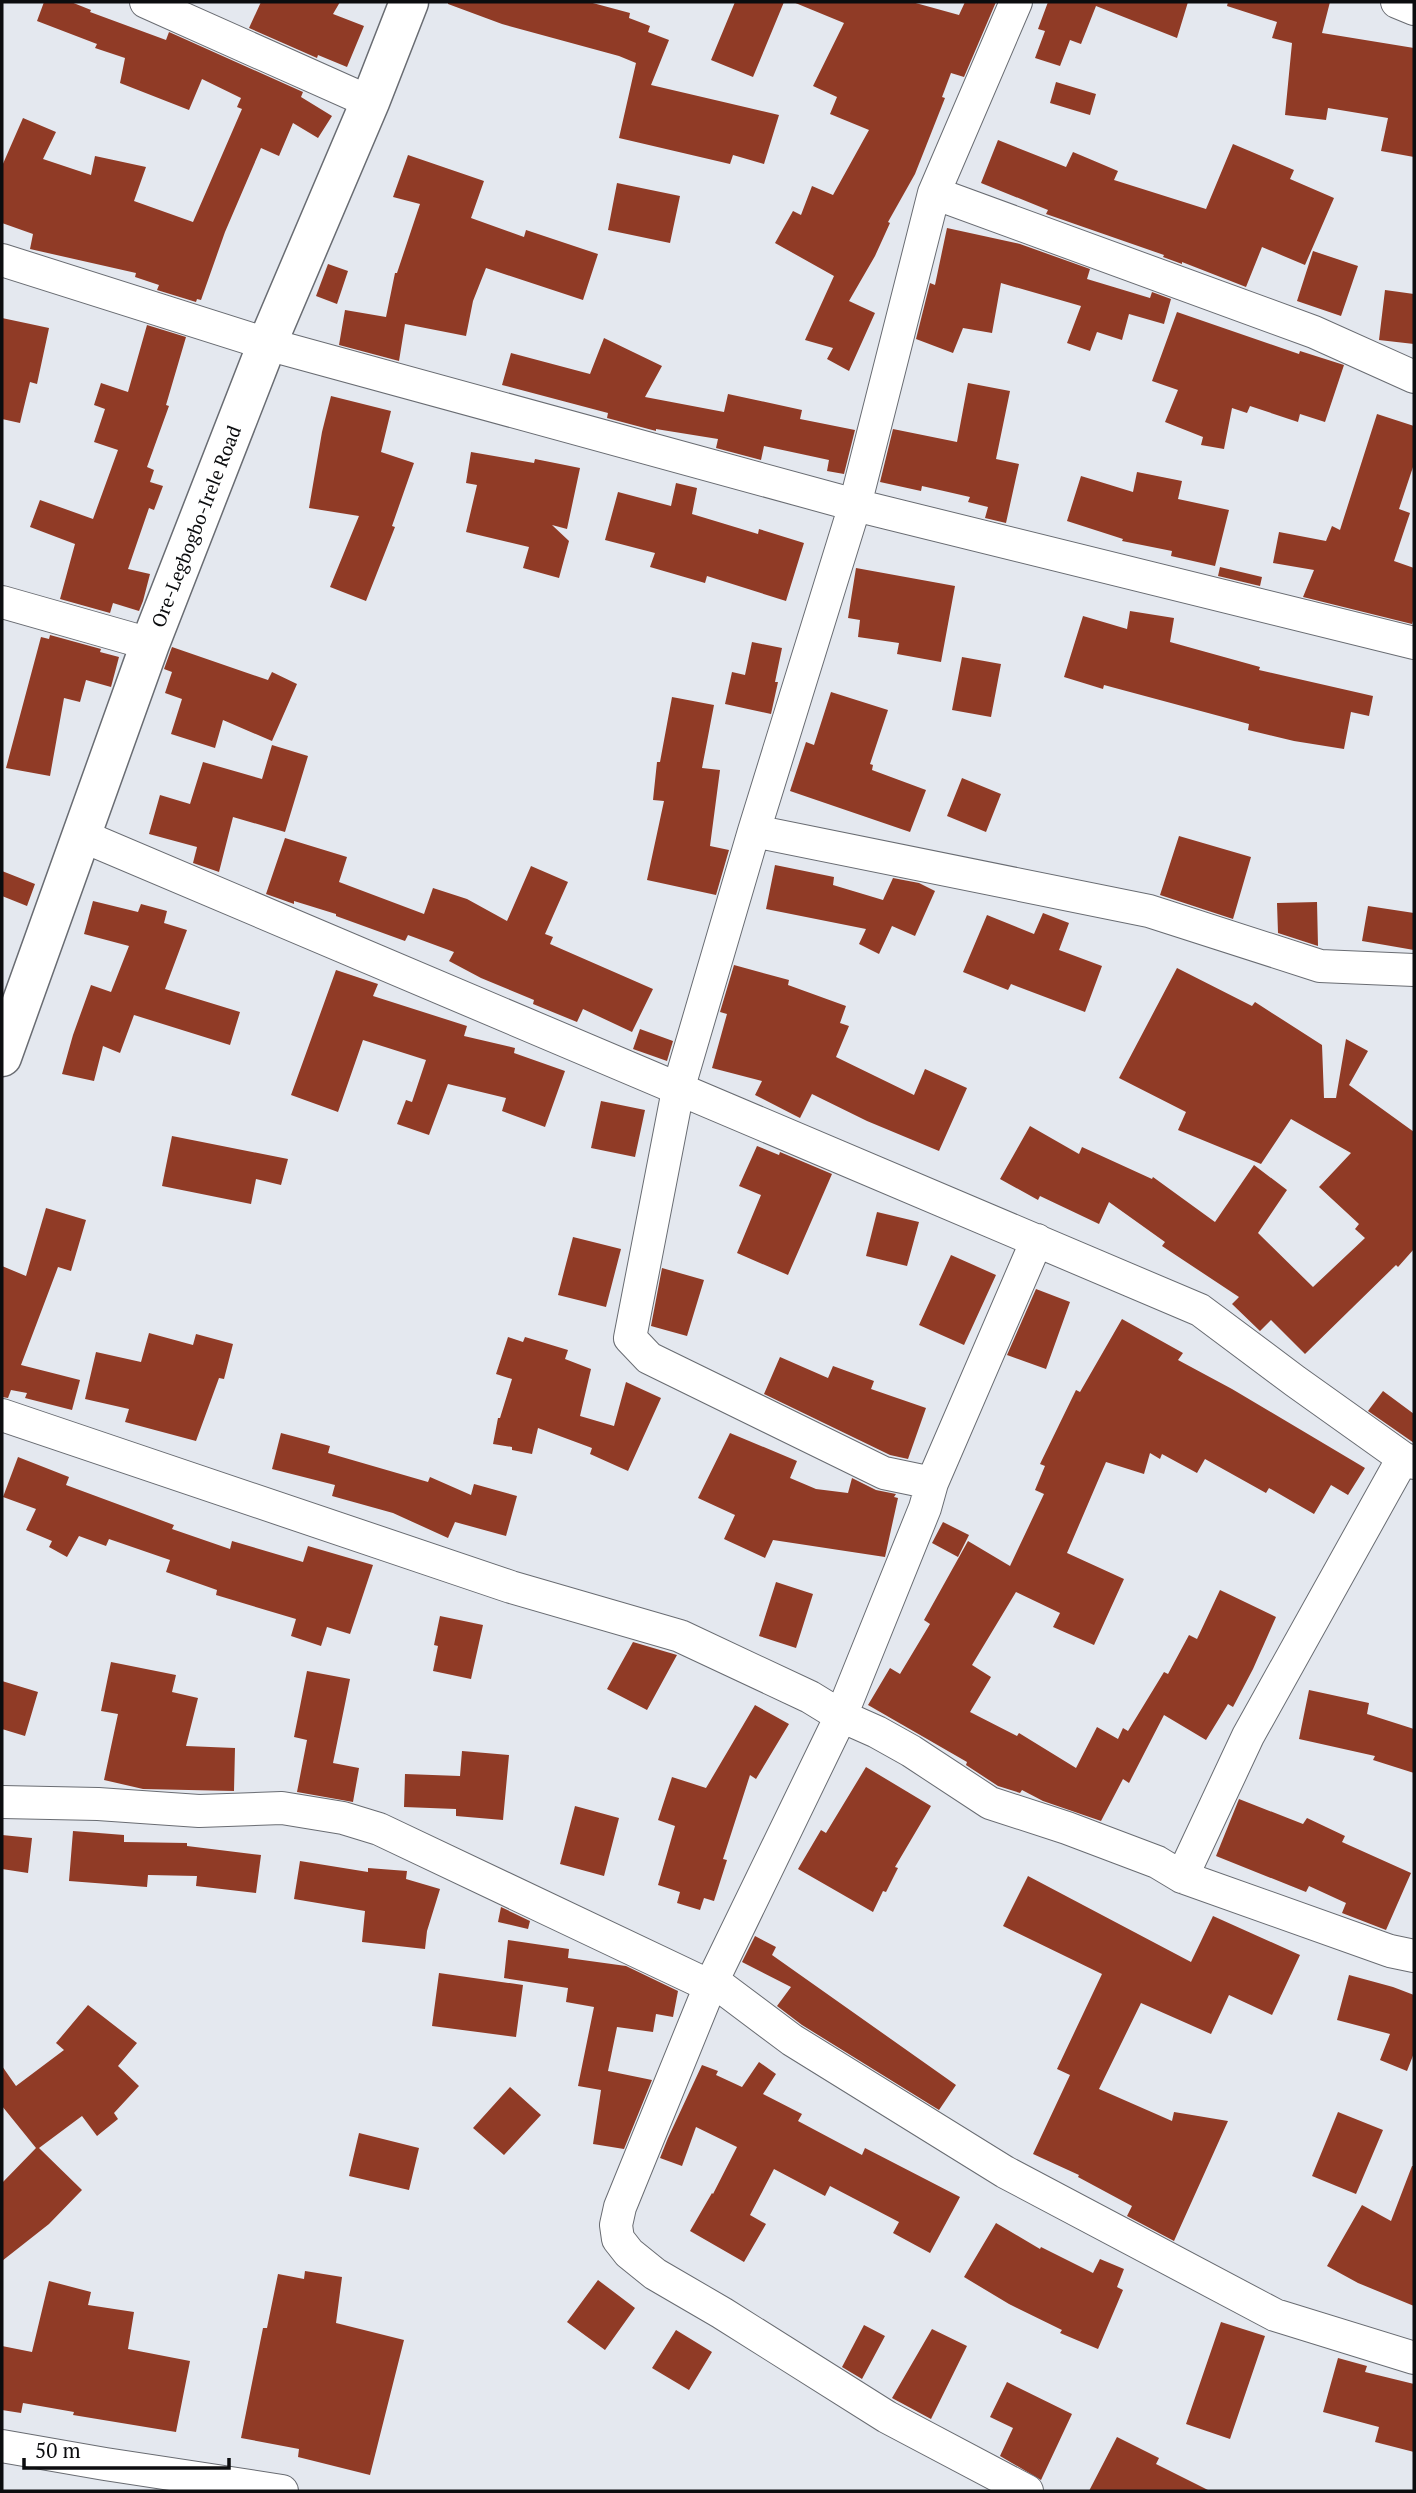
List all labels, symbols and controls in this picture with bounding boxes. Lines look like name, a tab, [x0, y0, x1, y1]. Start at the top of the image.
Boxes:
street label: Ore-Legbogbo-Irele Road	[145, 421, 246, 631]
scale bar	[24, 2426, 229, 2470]
text: 50 m	[35, 2436, 81, 2464]

